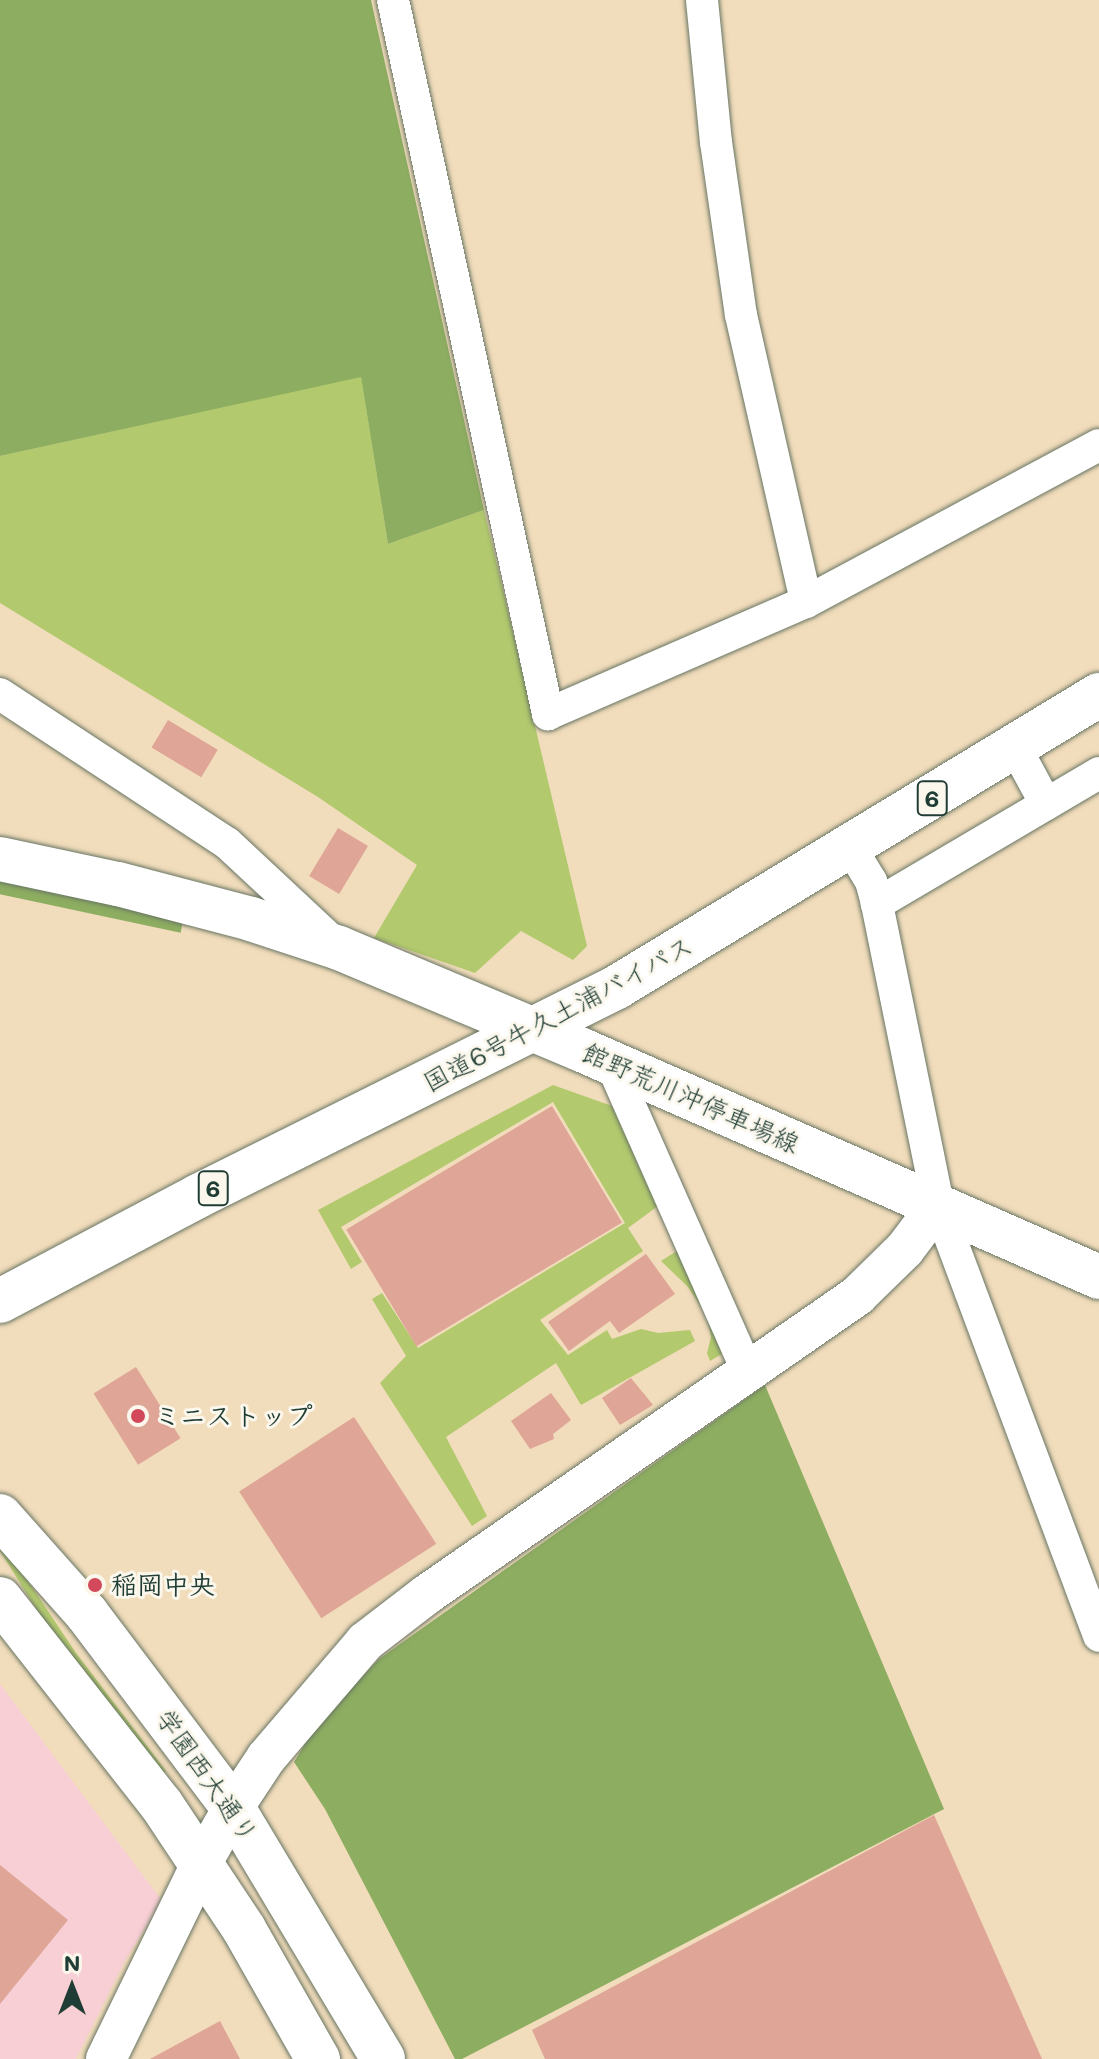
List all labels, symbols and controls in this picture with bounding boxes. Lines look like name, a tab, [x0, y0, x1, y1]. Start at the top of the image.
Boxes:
road number: 6	[916, 778, 948, 818]
street label: 国道6号牛久土浦バイパス	[417, 929, 699, 1099]
street label: 館野荒川沖停車場線	[578, 1036, 804, 1160]
road number: 6	[197, 1168, 229, 1208]
place label: ミニストップ	[154, 1400, 310, 1432]
marker: ミニストップ	[129, 1407, 147, 1425]
place label: 稲岡中央	[111, 1569, 215, 1601]
marker: 稲岡中央	[86, 1576, 104, 1594]
street label: 学園西大通り	[149, 1703, 265, 1849]
north arrow	[32, 1947, 112, 2027]
text: N	[64, 1948, 80, 1977]

